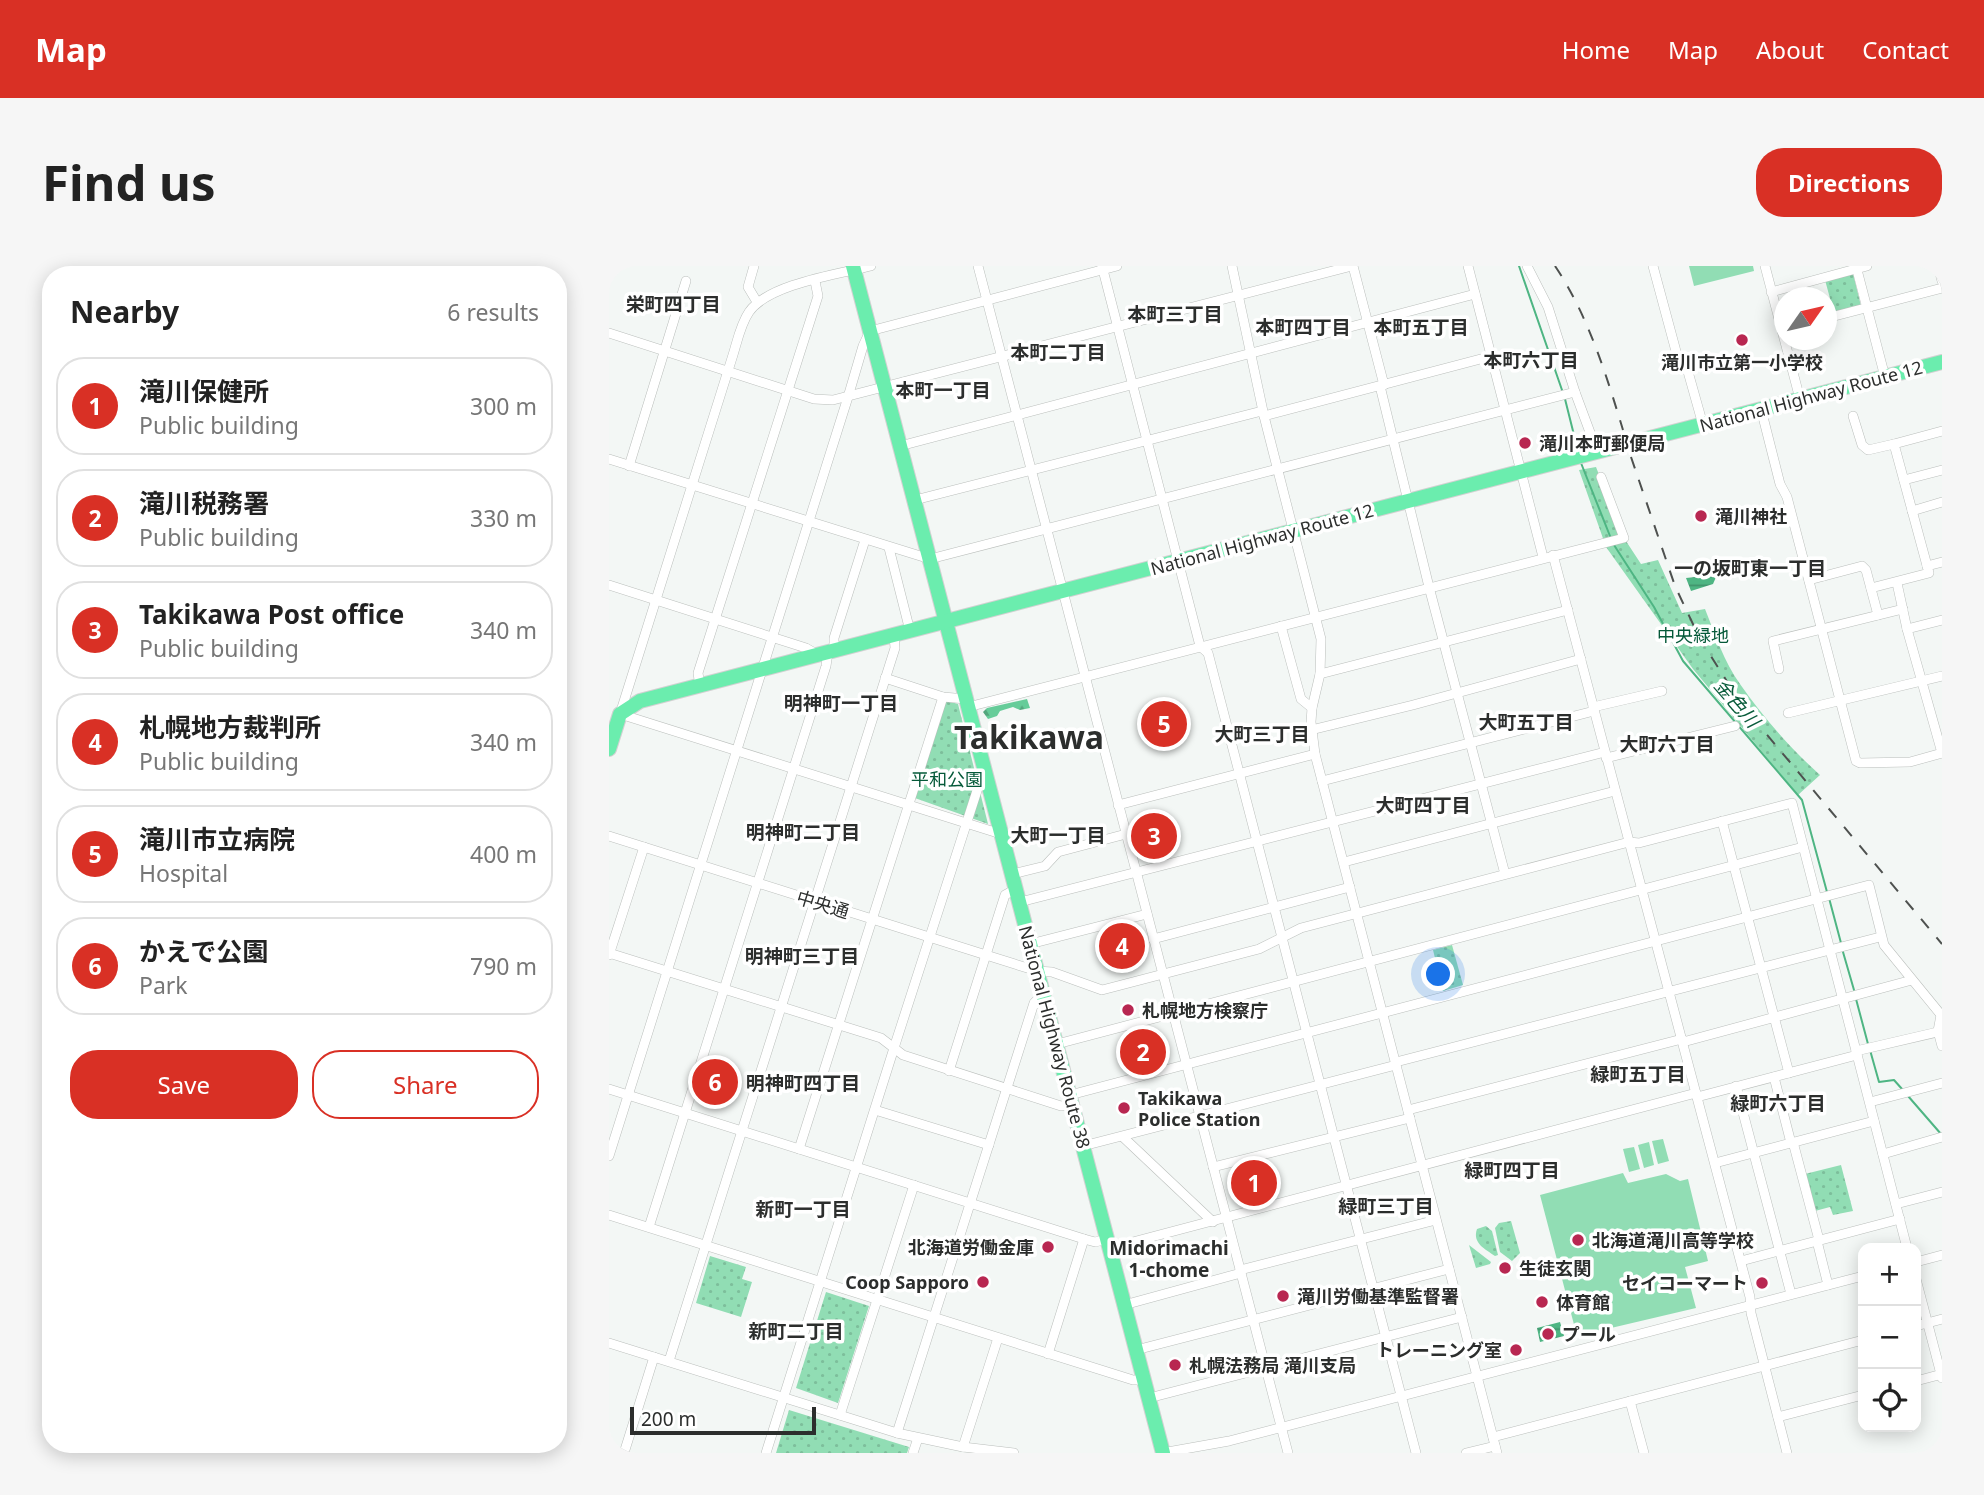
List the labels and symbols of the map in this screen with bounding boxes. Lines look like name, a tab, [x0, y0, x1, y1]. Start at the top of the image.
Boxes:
north arrow	[1774, 287, 1837, 350]
district label: 栄町四丁目	[625, 291, 721, 317]
district label: 本町三丁目	[1127, 301, 1223, 327]
district label: 本町四丁目	[1255, 314, 1351, 340]
district label: 本町五丁目	[1373, 314, 1469, 340]
marker: 滝川市立第一小学校	[1734, 332, 1750, 348]
district label: 本町二丁目	[1010, 339, 1106, 365]
district label: 本町六丁目	[1483, 347, 1579, 373]
place label: 滝川市立第一小学校	[1661, 350, 1823, 374]
street label: National Highway Route 12	[1697, 355, 1925, 437]
district label: 本町一丁目	[895, 377, 991, 403]
place label: 滝川本町郵便局	[1539, 431, 1665, 455]
marker: 滝川本町郵便局	[1517, 435, 1533, 451]
street label: National Highway Route 12	[1148, 498, 1376, 580]
place label: 滝川神社	[1715, 504, 1787, 528]
marker: 滝川神社	[1693, 508, 1709, 524]
district label: 一の坂町東一丁目	[1674, 555, 1826, 581]
park label: 中央緑地	[1657, 623, 1729, 647]
water label: 金色川	[1708, 673, 1767, 735]
district label: 明神町一丁目	[784, 690, 898, 716]
pin: 5	[1141, 698, 1187, 750]
district label: 大町五丁目	[1478, 709, 1574, 735]
district label: Takikawa	[954, 715, 1104, 758]
district label: 大町三丁目	[1214, 721, 1310, 747]
district label: 大町六丁目	[1619, 731, 1715, 757]
park label: 平和公園	[911, 767, 983, 791]
district label: 大町四丁目	[1375, 792, 1471, 818]
pin: 3	[1131, 810, 1177, 862]
district label: 明神町二丁目	[746, 819, 860, 845]
district label: 大町一丁目	[1010, 822, 1106, 848]
street label: 中央通	[794, 885, 852, 923]
pin: 4	[1099, 920, 1145, 972]
street label: National Highway Route 38	[1014, 923, 1096, 1151]
district label: 明神町三丁目	[745, 943, 859, 969]
your location	[1421, 957, 1455, 991]
place label: 札幌地方検察庁	[1142, 998, 1268, 1022]
marker: 札幌地方検察庁	[1120, 1002, 1136, 1018]
pin: 2	[1120, 1026, 1166, 1078]
pin: 6	[692, 1056, 738, 1108]
district label: 緑町五丁目	[1590, 1061, 1686, 1087]
district label: 明神町四丁目	[746, 1070, 860, 1096]
place label: Takikawa Police Station	[1138, 1086, 1261, 1131]
district label: 緑町六丁目	[1730, 1090, 1826, 1116]
marker: Takikawa Police Station	[1116, 1100, 1132, 1116]
pin: 1	[1231, 1157, 1277, 1209]
district label: 緑町四丁目	[1464, 1157, 1560, 1183]
district label: 緑町三丁目	[1338, 1193, 1434, 1219]
district label: 新町一丁目	[755, 1196, 851, 1222]
place label: 北海道滝川高等学校	[1592, 1228, 1754, 1252]
marker: 北海道滝川高等学校	[1570, 1232, 1586, 1248]
place label: 北海道労働金庫	[908, 1235, 1034, 1259]
district label: Midorimachi 1-chome	[1109, 1235, 1229, 1283]
marker: 北海道労働金庫	[1040, 1239, 1056, 1255]
place label: 生徒玄関	[1519, 1256, 1591, 1280]
marker: 生徒玄関	[1497, 1260, 1513, 1276]
place label: Coop Sapporo	[845, 1270, 969, 1294]
place label: セイコーマート	[1622, 1271, 1748, 1295]
marker: Coop Sapporo	[975, 1274, 991, 1290]
marker: セイコーマート	[1754, 1275, 1770, 1291]
place label: 滝川労働基準監督署	[1297, 1284, 1459, 1308]
marker: 滝川労働基準監督署	[1275, 1288, 1291, 1304]
place label: 体育館	[1556, 1290, 1610, 1314]
marker: 体育館	[1534, 1294, 1550, 1310]
district label: 新町二丁目	[748, 1318, 844, 1344]
place label: プール	[1562, 1322, 1616, 1346]
marker: プール	[1540, 1326, 1556, 1342]
place label: トレーニング室	[1376, 1338, 1502, 1362]
marker: トレーニング室	[1508, 1342, 1524, 1358]
place label: 札幌法務局 滝川支局	[1189, 1353, 1356, 1377]
marker: 札幌法務局 滝川支局	[1167, 1357, 1183, 1373]
scale bar	[630, 1404, 815, 1436]

